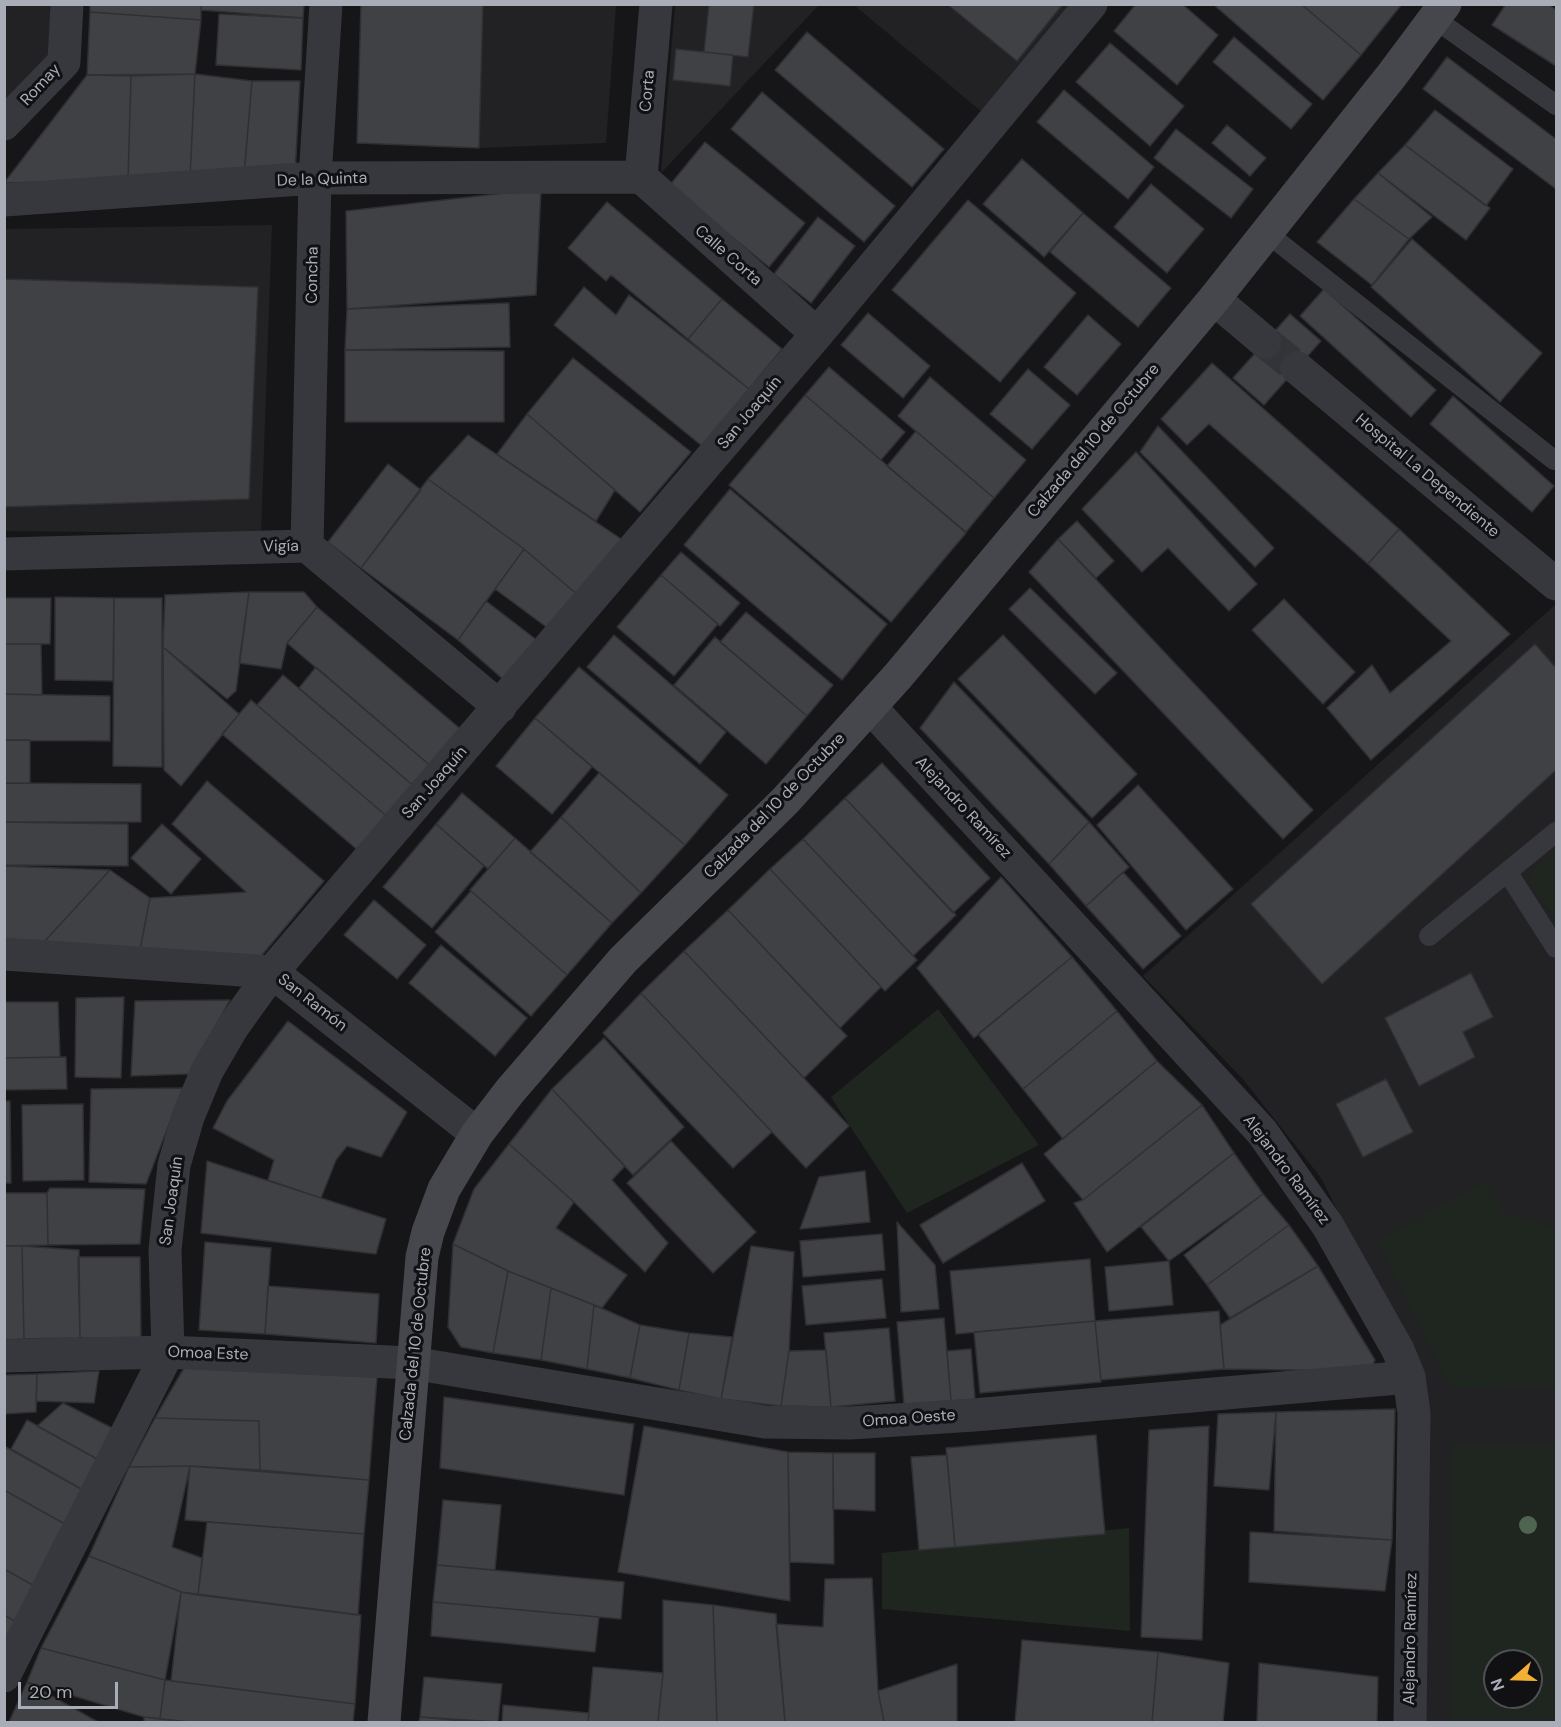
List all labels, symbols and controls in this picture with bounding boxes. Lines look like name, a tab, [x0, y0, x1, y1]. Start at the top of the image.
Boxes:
street label: Romay	[17, 60, 65, 110]
street label: Corta	[637, 69, 659, 113]
street label: De la Quinta	[276, 169, 368, 191]
street label: Calle Corta	[691, 222, 765, 290]
street label: Concha	[303, 246, 323, 304]
street label: Calzada del 10 de Octubre	[1024, 360, 1164, 522]
street label: San Joaquín	[714, 373, 786, 453]
street label: Hospital La Dependiente	[1351, 410, 1503, 542]
street label: Vigía	[263, 537, 299, 557]
street label: Calzada del 10 de Octubre	[700, 729, 850, 883]
street label: San Joaquín	[398, 743, 472, 823]
street label: Alejandro Ramírez	[911, 753, 1015, 863]
street label: San Ramón	[274, 970, 350, 1036]
street label: Alejandro Ramírez	[1239, 1111, 1333, 1229]
street label: San Joaquín	[156, 1155, 188, 1247]
street label: Calzada del 10 de Octubre	[396, 1246, 436, 1442]
street label: Omoa Este	[167, 1343, 249, 1365]
street label: Omoa Oeste	[862, 1406, 956, 1432]
street label: Alejandro Ramírez	[1400, 1573, 1422, 1705]
north arrow	[1483, 1649, 1543, 1709]
scale bar	[21, 1670, 122, 1708]
text: N	[1486, 1676, 1509, 1694]
text: 20 m	[29, 1680, 72, 1704]

